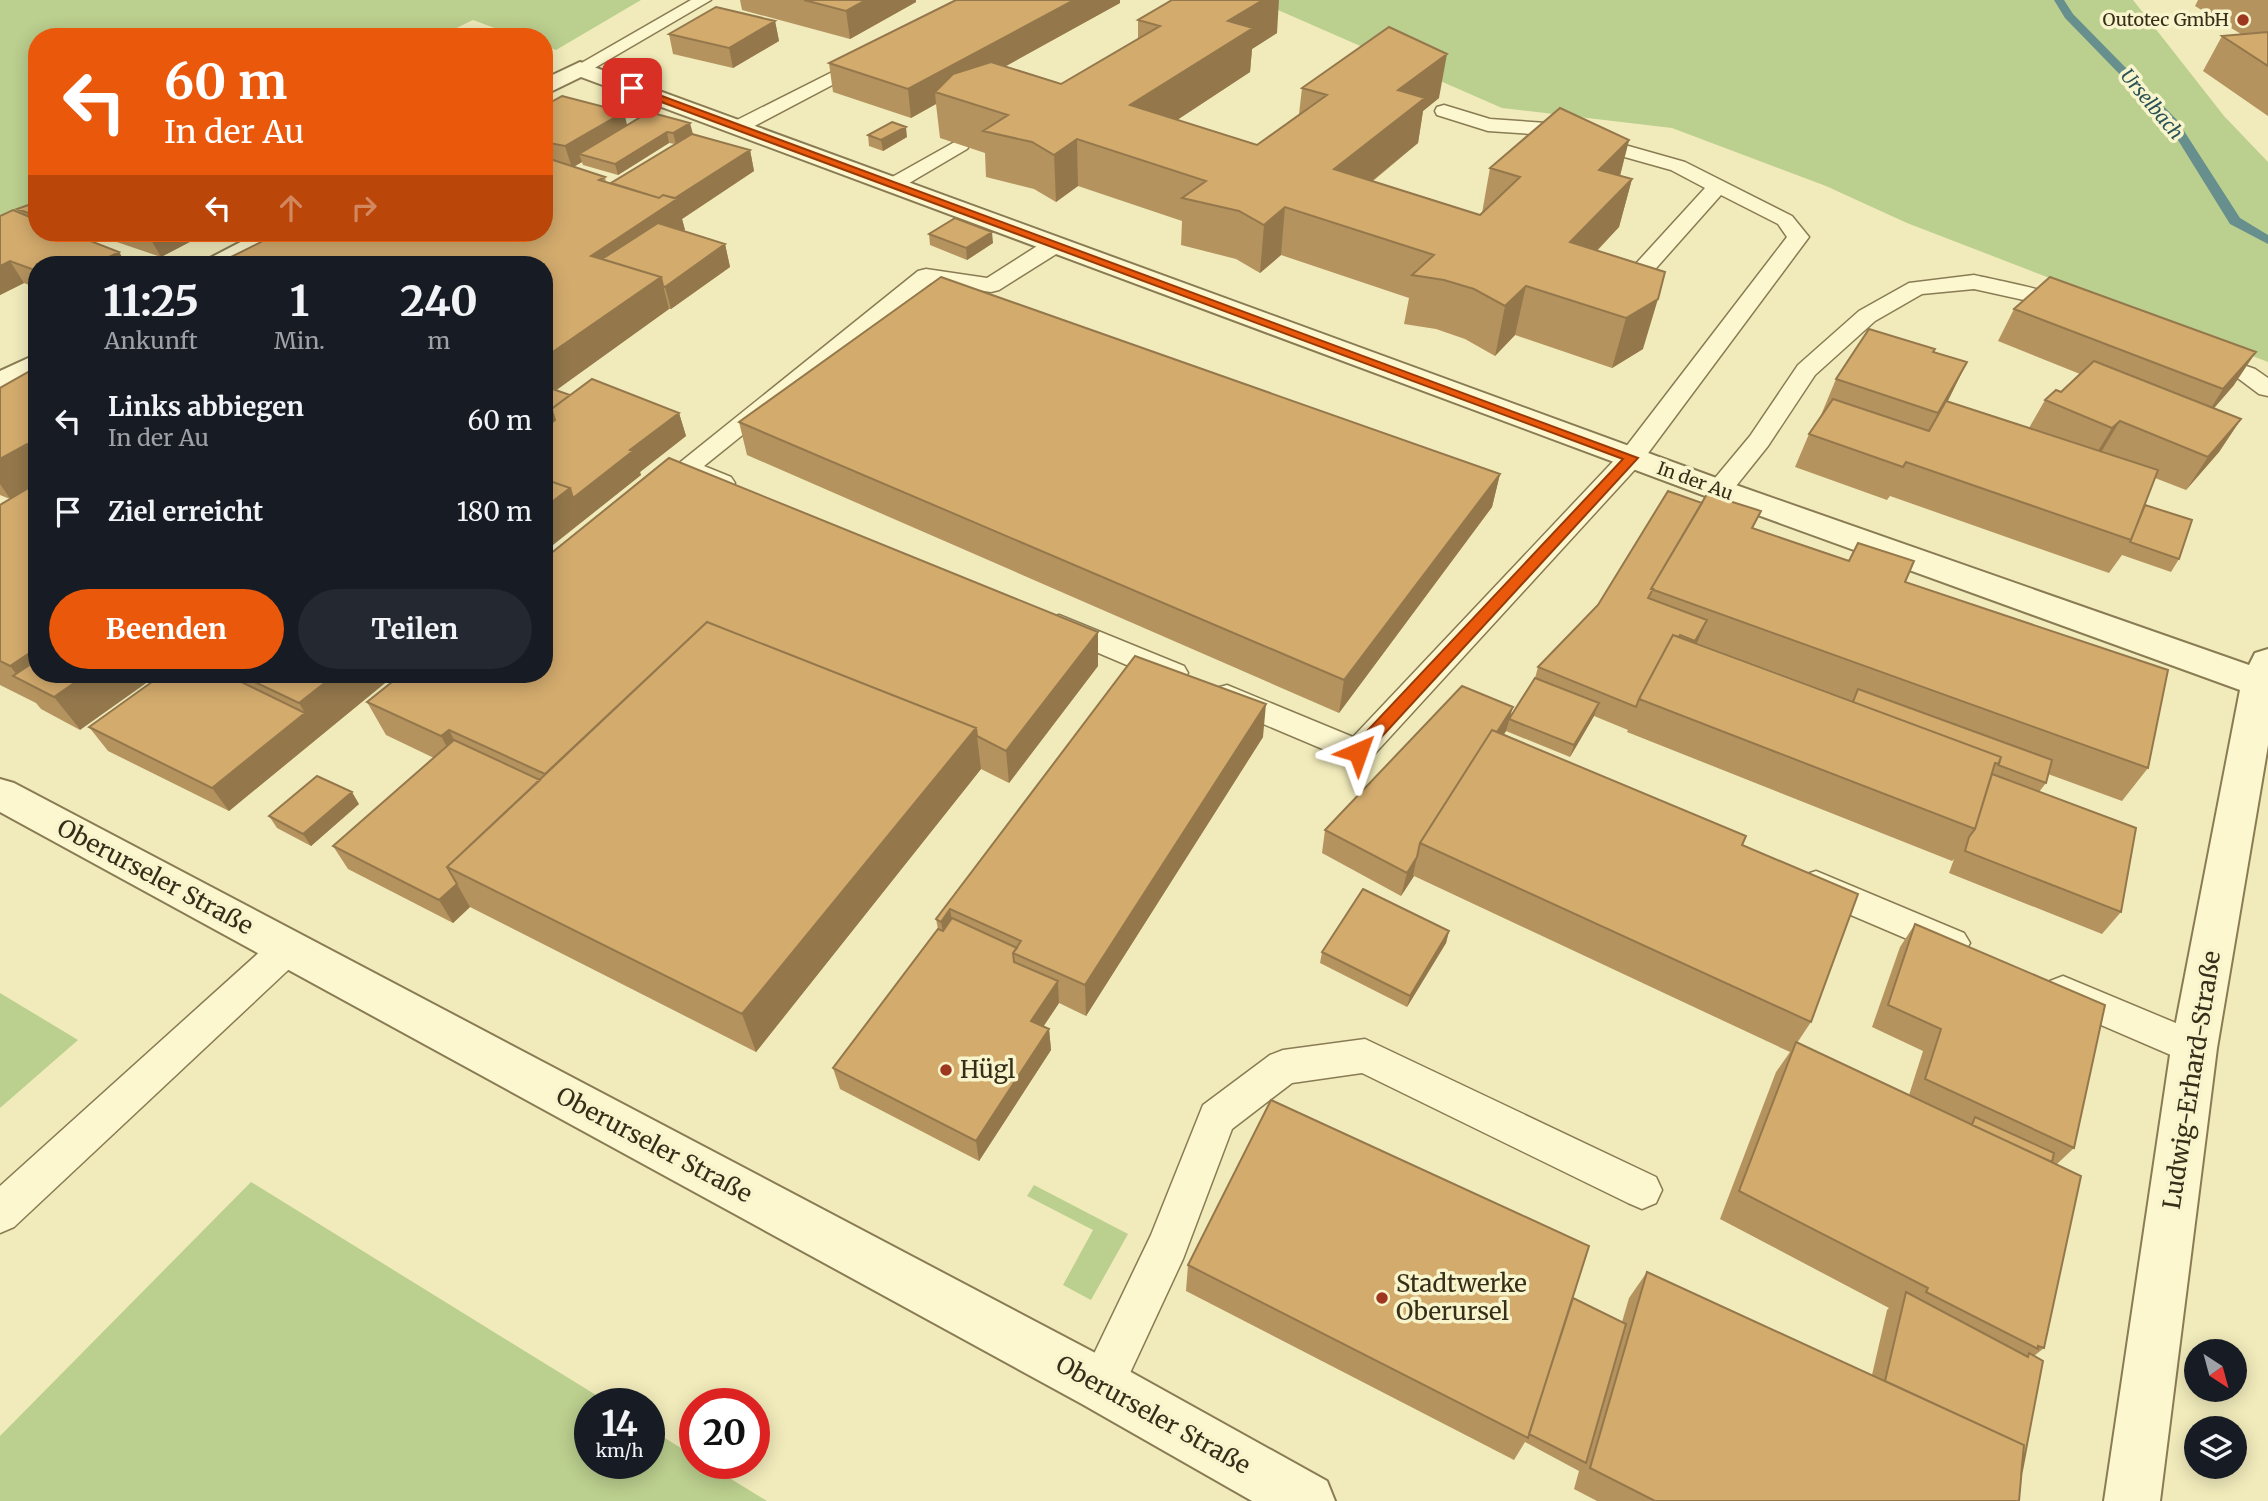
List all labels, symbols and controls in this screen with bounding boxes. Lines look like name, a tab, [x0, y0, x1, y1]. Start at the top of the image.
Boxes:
place label: Outotec GmbH	[2102, 8, 2229, 31]
marker: Outotec GmbH	[2235, 12, 2251, 28]
text: 60 m	[164, 51, 287, 112]
icon: left	[49, 56, 140, 147]
pin	[602, 58, 662, 118]
water label: Urselbach	[2116, 64, 2188, 144]
icon: arrive	[613, 69, 651, 107]
text: In der Au	[164, 112, 304, 152]
icon: left	[199, 189, 237, 227]
icon: ahead	[272, 189, 310, 227]
icon: right	[345, 189, 383, 227]
text: 11:25	[103, 275, 199, 327]
text: 1	[290, 275, 309, 327]
text: 240	[400, 275, 478, 327]
text: Ankunft	[104, 326, 198, 355]
text: Min.	[274, 326, 325, 355]
text: m	[428, 326, 450, 355]
text: Links abbiegen	[108, 390, 304, 423]
icon: left	[49, 402, 87, 440]
text: 60 m	[468, 404, 532, 437]
text: In der Au	[108, 423, 209, 452]
street label: In der Au	[1654, 456, 1736, 505]
icon: arrive	[49, 493, 87, 531]
text: Ziel erreicht	[108, 495, 263, 528]
text: 180 m	[457, 495, 532, 528]
button: Beenden	[49, 589, 284, 669]
button: Teilen	[298, 589, 532, 669]
position arrow	[1321, 715, 1395, 789]
street label: Oberurseler Straße	[52, 812, 258, 941]
street label: Ludwig-Erhard-Straße	[2156, 949, 2227, 1211]
place label: Hügl	[960, 1054, 1015, 1085]
marker: Hügl	[938, 1062, 954, 1078]
street label: Oberurseler Straße	[551, 1080, 757, 1209]
place label: Stadtwerke Oberursel	[1396, 1268, 1527, 1327]
marker: Stadtwerke Oberursel	[1374, 1290, 1390, 1306]
north arrow	[2184, 1339, 2247, 1402]
map controls	[2184, 1339, 2247, 1479]
street label: Oberurseler Straße	[1051, 1348, 1256, 1481]
speed limit sign: 20	[679, 1388, 770, 1479]
text: 14	[601, 1402, 638, 1446]
button: layers	[2184, 1416, 2247, 1479]
text: km/h	[596, 1439, 643, 1462]

